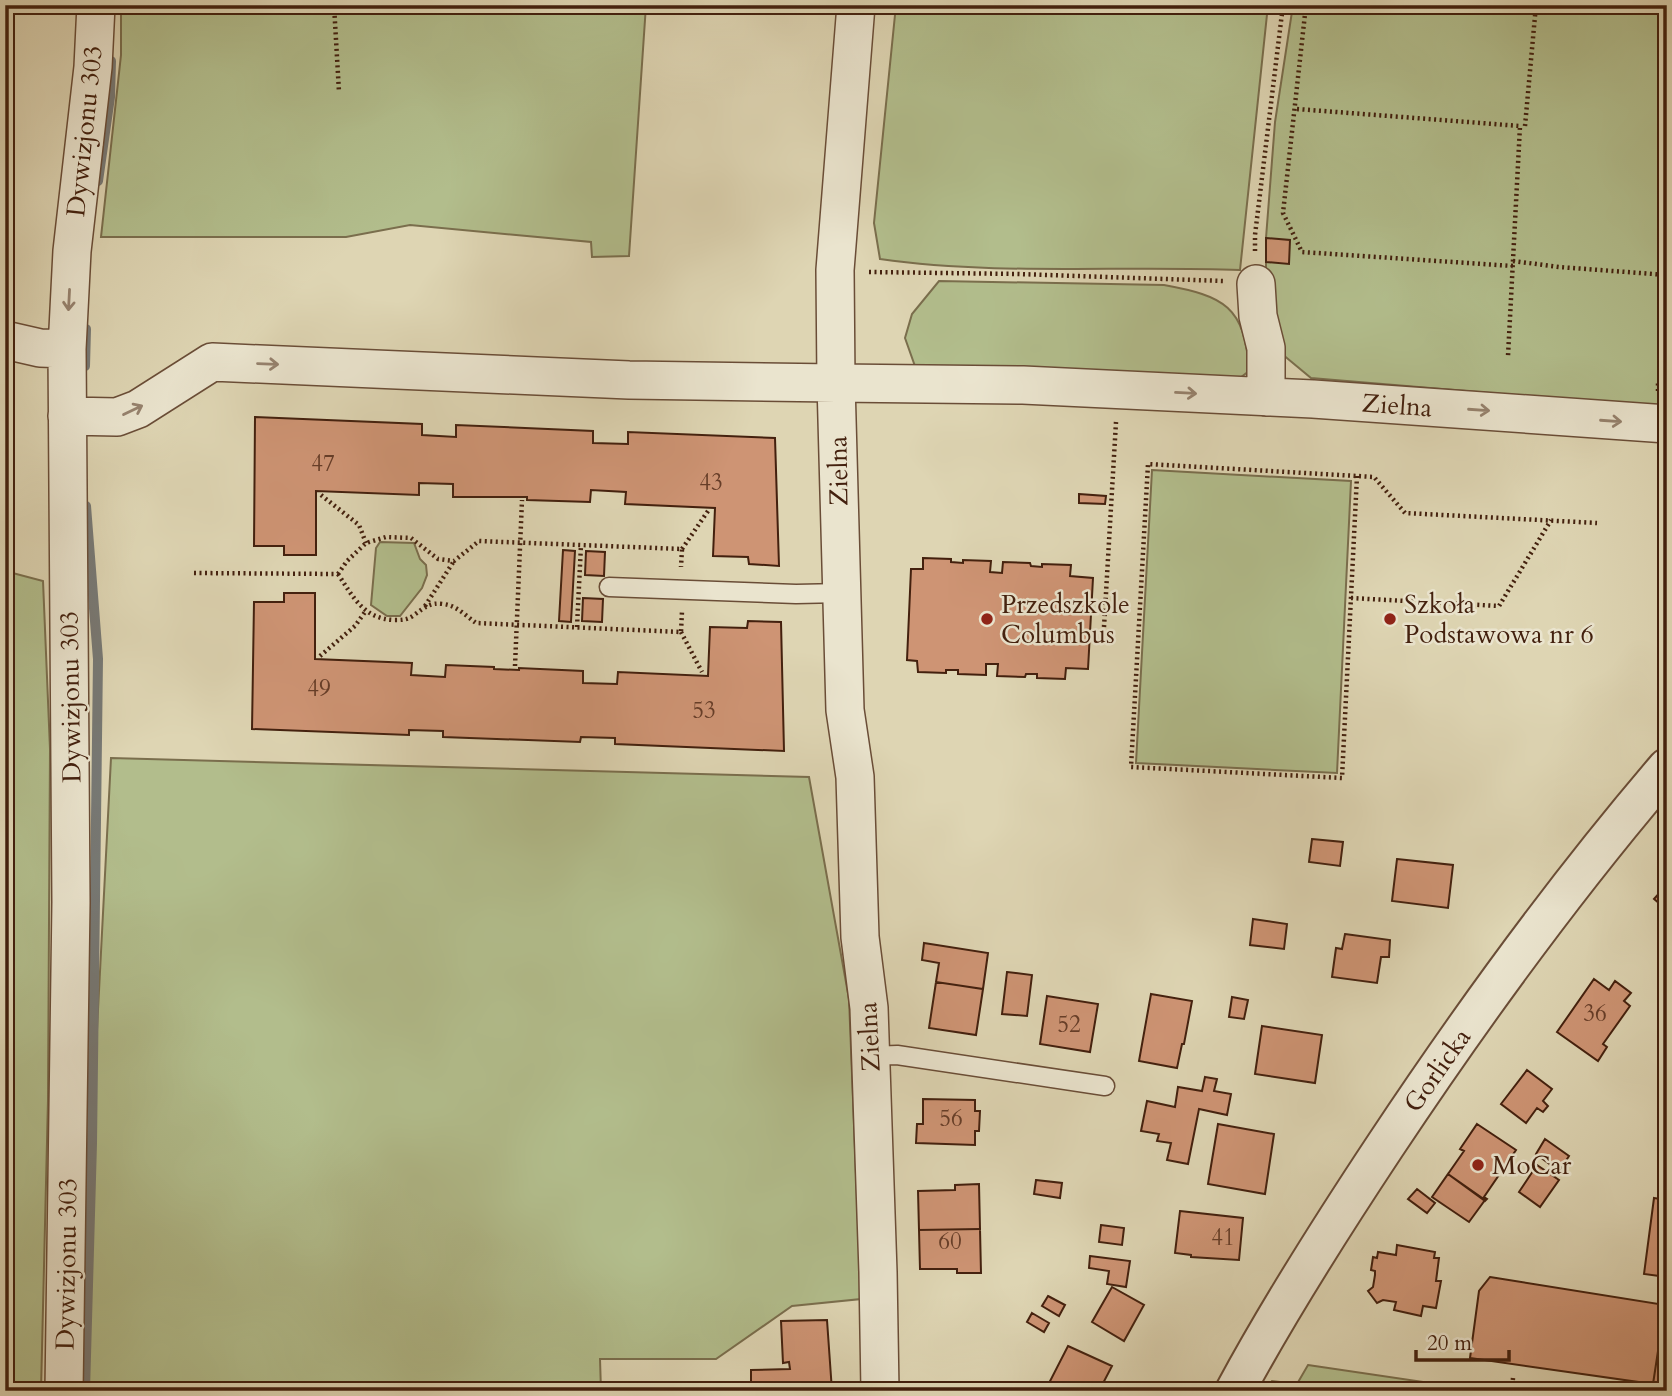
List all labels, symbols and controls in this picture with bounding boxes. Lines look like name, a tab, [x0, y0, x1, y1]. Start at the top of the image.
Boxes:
street label: Dywizjonu 303	[58, 44, 111, 218]
one-way arrow	[63, 288, 76, 311]
one-way arrow	[256, 358, 279, 371]
one-way arrow	[1174, 386, 1197, 399]
street label: Zielna	[1361, 386, 1433, 425]
one-way arrow	[122, 402, 143, 416]
one-way arrow	[1467, 404, 1489, 417]
one-way arrow	[1599, 415, 1621, 428]
street label: Zielna	[820, 436, 857, 506]
house number: 47	[311, 448, 335, 479]
house number: 43	[699, 467, 723, 498]
place label: Przedszkole Columbus	[1001, 587, 1130, 652]
place label: Szkoła Podstawowa nr 6	[1404, 587, 1594, 652]
street label: Dywizjonu 303	[52, 611, 89, 783]
marker: Przedszkole Columbus	[979, 611, 995, 627]
marker: Szkoła Podstawowa nr 6	[1382, 611, 1398, 627]
house number: 49	[307, 673, 331, 704]
house number: 53	[692, 695, 716, 726]
house number: 36	[1583, 998, 1607, 1029]
street label: Zielna	[850, 1001, 889, 1073]
house number: 52	[1057, 1009, 1081, 1040]
street label: Gorlicka	[1396, 1021, 1479, 1119]
house number: 56	[939, 1103, 963, 1134]
place label: MoCar	[1492, 1148, 1572, 1183]
marker: MoCar	[1470, 1157, 1486, 1173]
street label: Dywizjonu 303	[48, 1178, 85, 1350]
house number: 41	[1211, 1222, 1235, 1253]
house number: 60	[938, 1226, 962, 1257]
scale bar	[1416, 1319, 1509, 1363]
text: 20 m	[1427, 1329, 1472, 1358]

